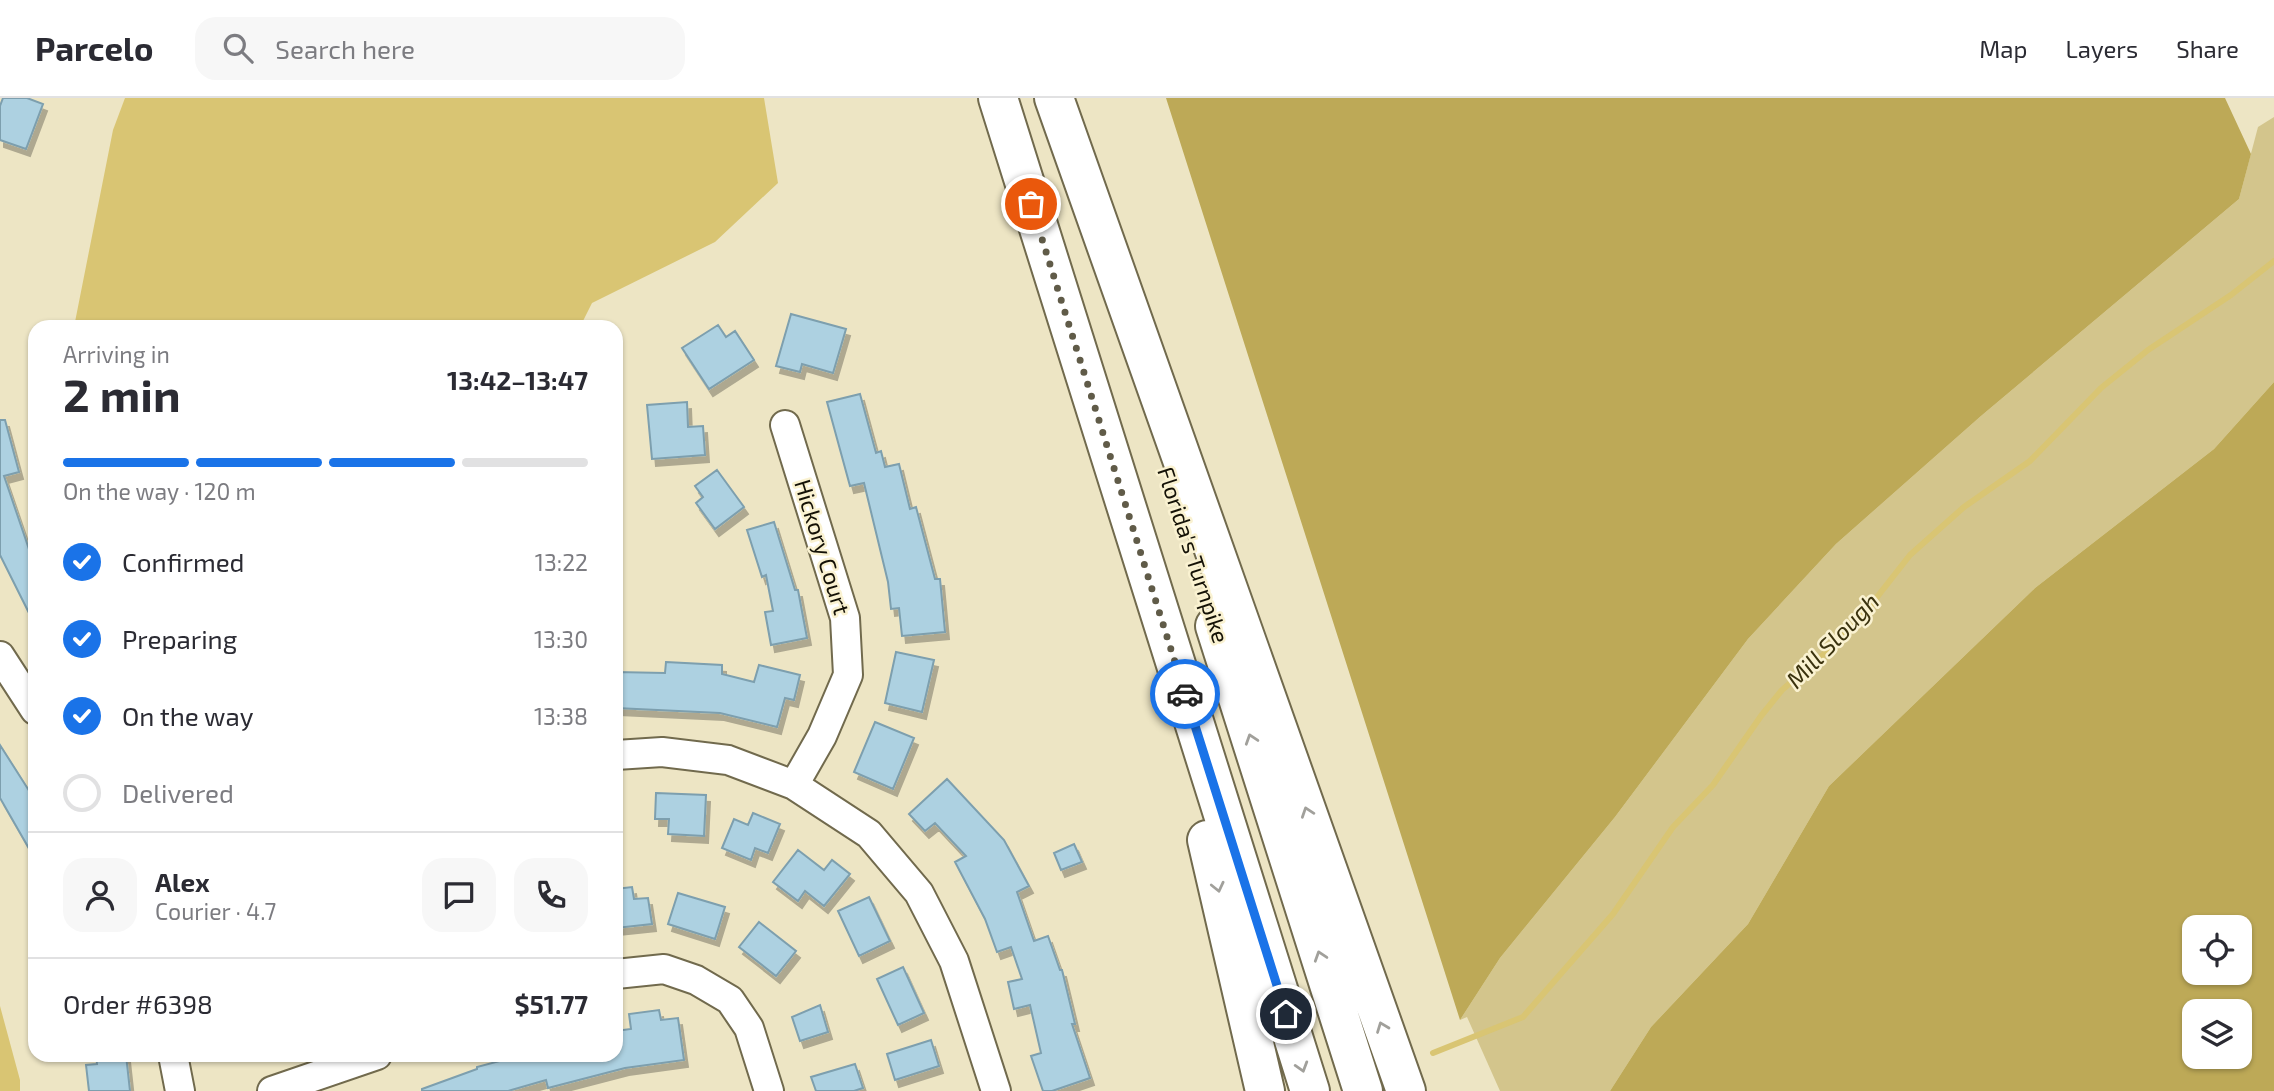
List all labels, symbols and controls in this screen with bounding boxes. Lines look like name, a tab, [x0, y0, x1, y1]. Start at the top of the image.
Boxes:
search box	[195, 17, 685, 80]
text: Parcelo	[35, 28, 153, 68]
icon: search	[219, 29, 257, 67]
text: Search here	[275, 33, 415, 64]
text: Map	[1979, 34, 2027, 63]
text: Layers	[2065, 34, 2138, 63]
text: Share	[2176, 34, 2239, 63]
pin	[1001, 174, 1061, 234]
icon: bag	[1012, 185, 1050, 223]
text: Arriving in	[63, 340, 170, 368]
text: 13:42–13:47	[447, 364, 588, 395]
text: 2 min	[63, 366, 181, 421]
street label: Florida's Turnpike	[1152, 463, 1236, 646]
street label: Hickory Court	[789, 476, 857, 618]
text: On the way · 120 m	[63, 477, 256, 505]
icon: check	[63, 543, 101, 581]
text: Confirmed	[122, 546, 245, 577]
text: 13:22	[535, 548, 588, 576]
water label: Mill Slough	[1779, 586, 1884, 694]
icon: check	[63, 620, 101, 658]
text: Preparing	[122, 623, 237, 654]
text: 13:30	[534, 625, 588, 653]
courier	[1150, 659, 1220, 729]
icon: car	[1166, 675, 1204, 713]
icon: check	[63, 697, 101, 735]
text: On the way	[122, 700, 253, 731]
text: 13:38	[534, 702, 588, 730]
one-way arrow	[1245, 733, 1260, 745]
text: Delivered	[122, 777, 234, 808]
one-way arrow	[1301, 807, 1315, 819]
button: person	[63, 858, 137, 932]
button: chat	[422, 858, 496, 932]
button: phone	[514, 858, 588, 932]
text: Alex	[155, 866, 210, 897]
one-way arrow	[1209, 881, 1224, 893]
text: Courier · 4.7	[155, 897, 276, 925]
map controls	[2182, 915, 2252, 1069]
button: locate	[2182, 915, 2252, 985]
one-way arrow	[1314, 950, 1328, 963]
pin	[1256, 984, 1316, 1044]
text: Order #6398	[63, 988, 213, 1019]
text: $51.77	[514, 988, 588, 1019]
icon: home	[1267, 995, 1305, 1033]
button: layers	[2182, 999, 2252, 1069]
one-way arrow	[1376, 1022, 1390, 1034]
one-way arrow	[1294, 1061, 1309, 1073]

